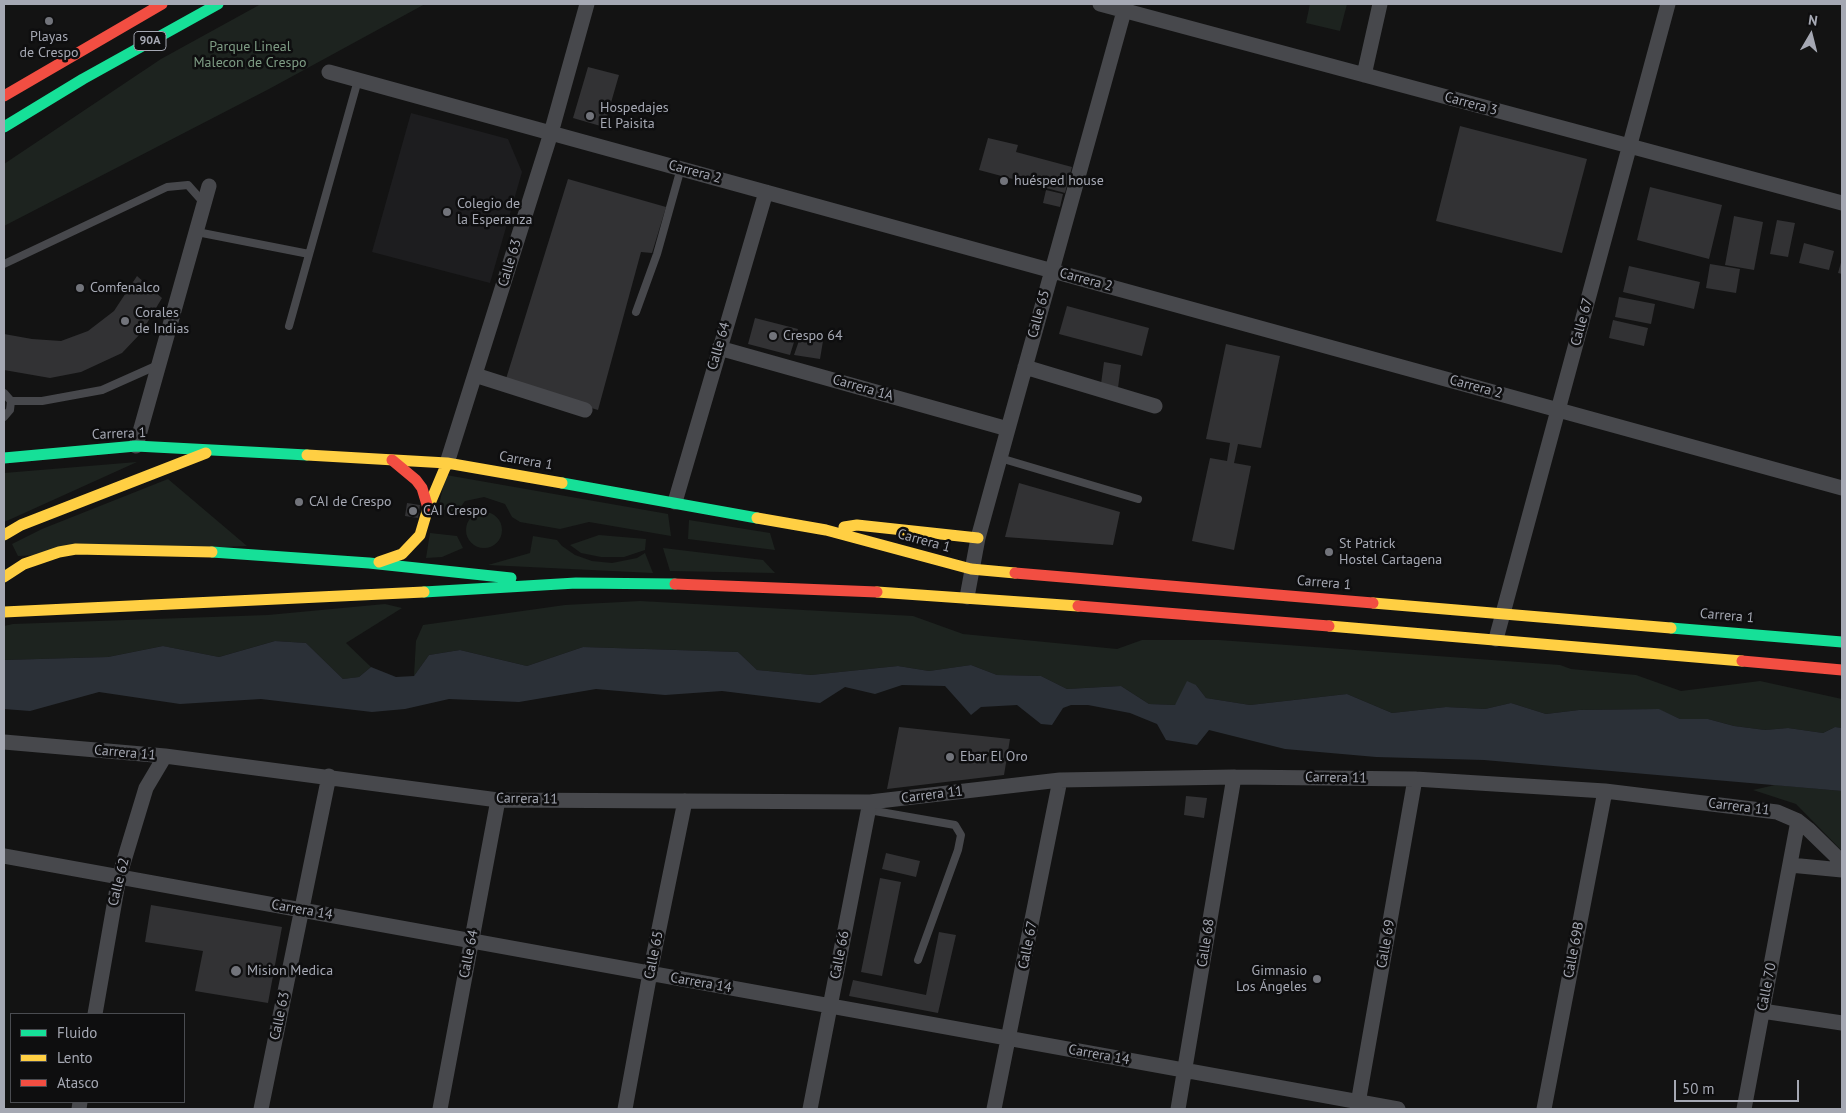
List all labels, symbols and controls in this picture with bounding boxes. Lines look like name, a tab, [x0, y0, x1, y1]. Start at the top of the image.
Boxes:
north arrow	[1786, 10, 1836, 60]
text: N	[1807, 11, 1819, 30]
marker: Playas de Crespo	[43, 15, 55, 27]
place label: Playas de Crespo	[20, 29, 78, 62]
road number: 90A	[134, 31, 166, 50]
park label: Parque Lineal Malecon de Crespo	[194, 39, 306, 72]
street label: Carrera 3	[1443, 89, 1499, 119]
place label: Hospedajes El Paisita	[600, 100, 669, 132]
marker: Hospedajes El Paisita	[584, 110, 596, 122]
street label: Carrera 2	[667, 157, 723, 187]
place label: huésped house	[1014, 173, 1104, 189]
marker: huésped house	[998, 175, 1010, 187]
place label: Colegio de la Esperanza	[457, 196, 532, 228]
marker: Colegio de la Esperanza	[441, 206, 453, 218]
street label: Calle 63	[495, 237, 525, 289]
street label: Carrera 2	[1058, 265, 1114, 295]
place label: Comfenalco	[90, 280, 160, 296]
marker: Comfenalco	[74, 282, 86, 294]
street label: Calle 65	[1025, 288, 1053, 340]
street label: Calle 67	[1568, 296, 1596, 348]
place label: Corales de Indias	[135, 305, 189, 338]
marker: Corales de Indias	[119, 315, 131, 327]
street label: Calle 64	[704, 320, 734, 372]
place label: Crespo 64	[783, 328, 843, 344]
marker: Crespo 64	[767, 330, 779, 342]
street label: Carrera 1A	[831, 371, 895, 405]
street label: Carrera 2	[1448, 372, 1504, 402]
street label: Carrera 1	[92, 425, 146, 443]
street label: Carrera 1	[498, 448, 554, 474]
place label: CAI de Crespo	[309, 494, 392, 510]
marker: CAI de Crespo	[293, 496, 305, 508]
place label: CAI Crespo	[423, 503, 487, 519]
marker: CAI Crespo	[407, 505, 419, 517]
street label: Carrera 1	[896, 526, 952, 556]
place label: St Patrick Hostel Cartagena	[1339, 536, 1442, 568]
marker: St Patrick Hostel Cartagena	[1323, 546, 1335, 558]
street label: Carrera 1	[1296, 572, 1352, 594]
street label: Carrera 1	[1699, 605, 1755, 627]
street label: Carrera 11	[93, 742, 157, 764]
place label: Ebar El Oro	[960, 749, 1028, 765]
marker: Ebar El Oro	[944, 751, 956, 763]
street label: Carrera 11	[1305, 769, 1367, 787]
street label: Carrera 11	[900, 783, 964, 807]
street label: Carrera 11	[496, 790, 558, 808]
street label: Carrera 11	[1707, 795, 1771, 819]
street label: Calle 62	[105, 856, 133, 908]
street label: Carrera 14	[270, 896, 334, 924]
street label: Calle 68	[1194, 917, 1218, 969]
street label: Calle 69	[1373, 918, 1399, 970]
street label: Calle 67	[1015, 919, 1041, 971]
street label: Calle 69B	[1560, 920, 1588, 980]
street label: Calle 64	[456, 928, 482, 980]
street label: Calle 65	[641, 929, 667, 981]
street label: Calle 66	[827, 929, 853, 981]
street label: Calle 70	[1754, 961, 1780, 1013]
place label: Mision Medica	[247, 963, 333, 979]
place label: Gimnasio Los Ángeles	[1236, 963, 1307, 996]
marker: Mision Medica	[229, 964, 243, 978]
street label: Carrera 14	[669, 969, 733, 997]
marker: Gimnasio Los Ángeles	[1311, 973, 1323, 985]
street label: Calle 63	[267, 990, 293, 1042]
legend	[10, 1013, 185, 1103]
text: Fluido	[57, 1023, 97, 1042]
street label: Carrera 14	[1067, 1041, 1131, 1069]
text: Lento	[57, 1048, 93, 1067]
scale bar	[1676, 1070, 1801, 1102]
text: Atasco	[57, 1073, 99, 1092]
text: 50 m	[1682, 1079, 1715, 1098]

